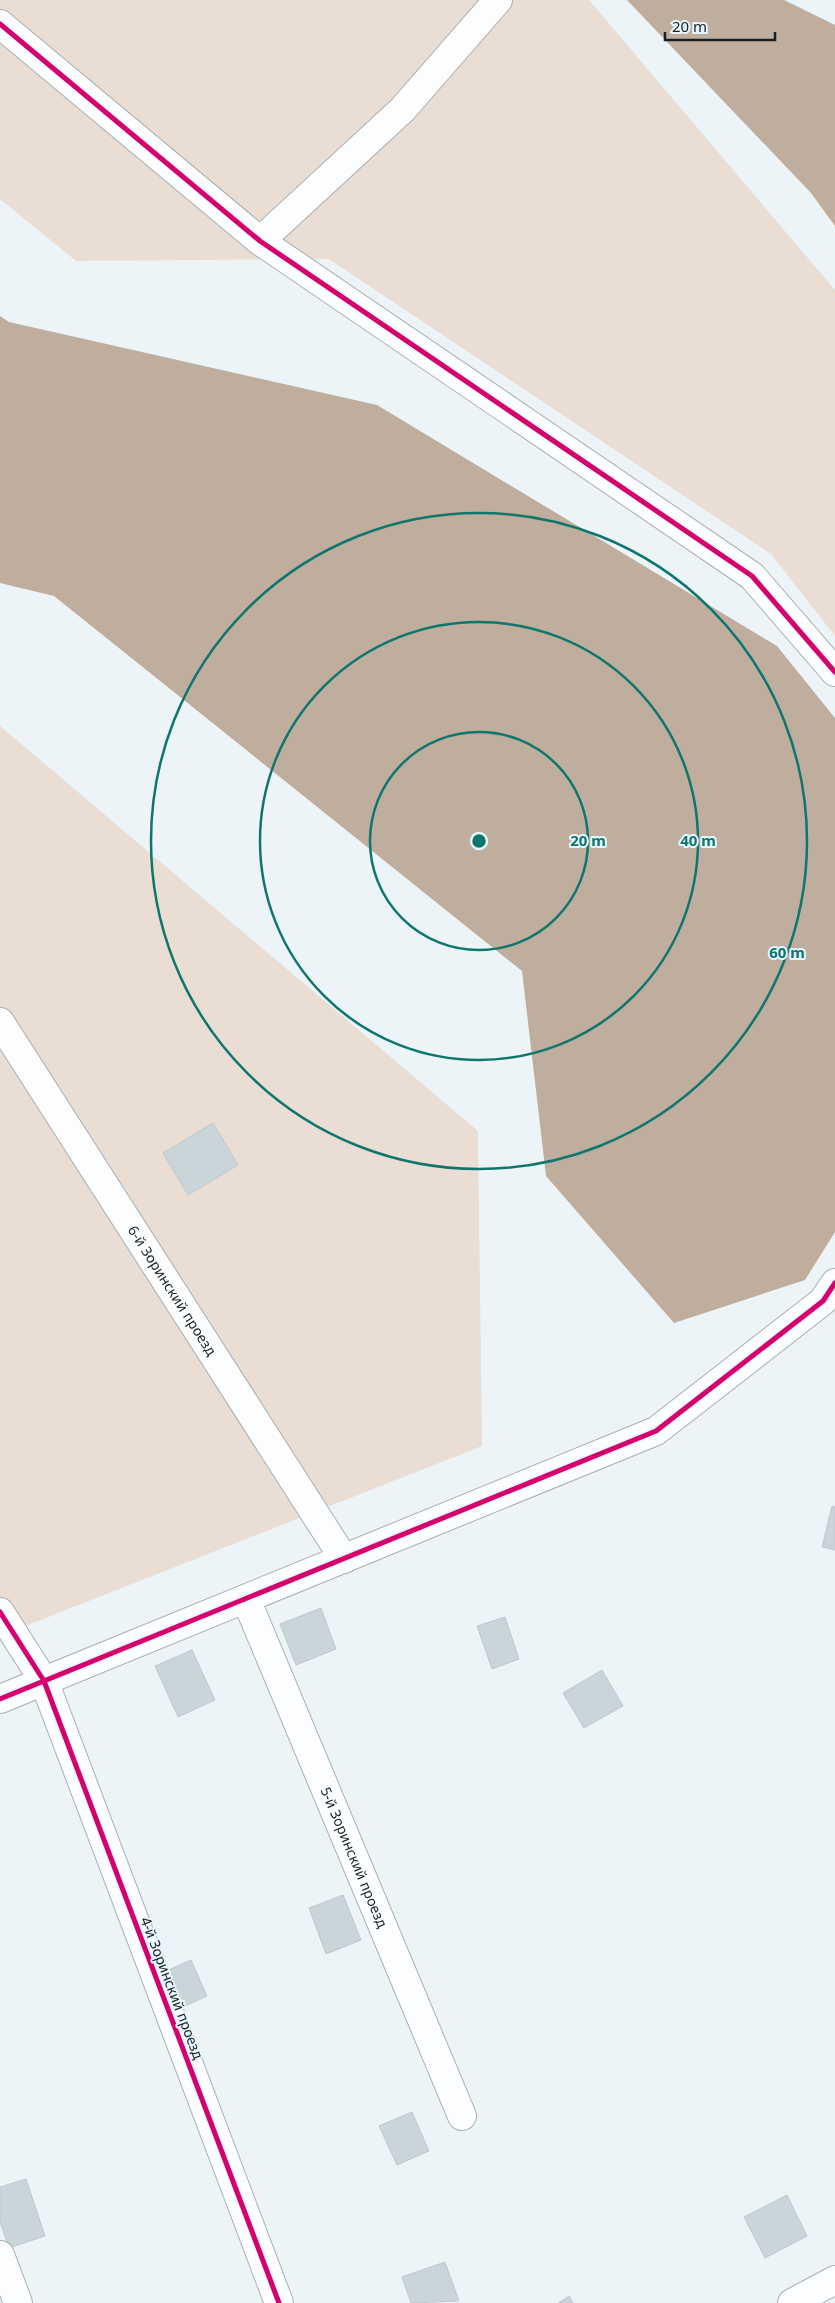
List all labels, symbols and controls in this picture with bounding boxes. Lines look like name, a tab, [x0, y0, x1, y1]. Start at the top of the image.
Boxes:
scale bar	[665, 10, 775, 42]
text: 20 m	[672, 16, 707, 36]
text: 20 m	[570, 830, 606, 850]
text: 40 m	[680, 830, 716, 850]
centre of rings	[470, 832, 488, 850]
text: 60 m	[769, 942, 805, 962]
street label: 6-й Зоринский проезд	[124, 1222, 221, 1359]
street label: 5-й Зоринский проезд	[317, 1784, 392, 1931]
street label: 4-й Зоринский проезд	[137, 1914, 209, 2062]

